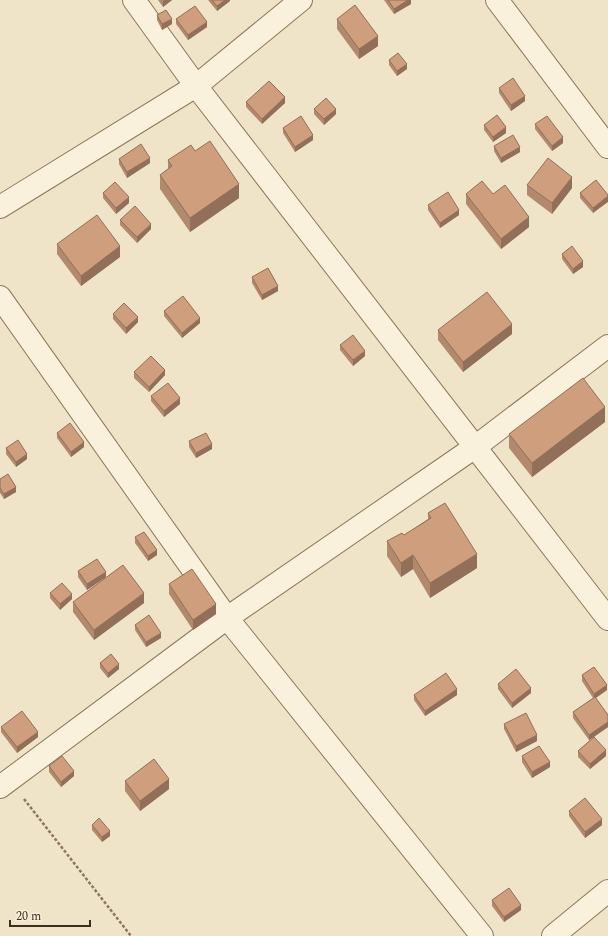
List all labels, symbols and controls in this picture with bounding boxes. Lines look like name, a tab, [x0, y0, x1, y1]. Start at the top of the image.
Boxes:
scale bar	[10, 902, 90, 928]
text: 20 m	[16, 907, 41, 926]

